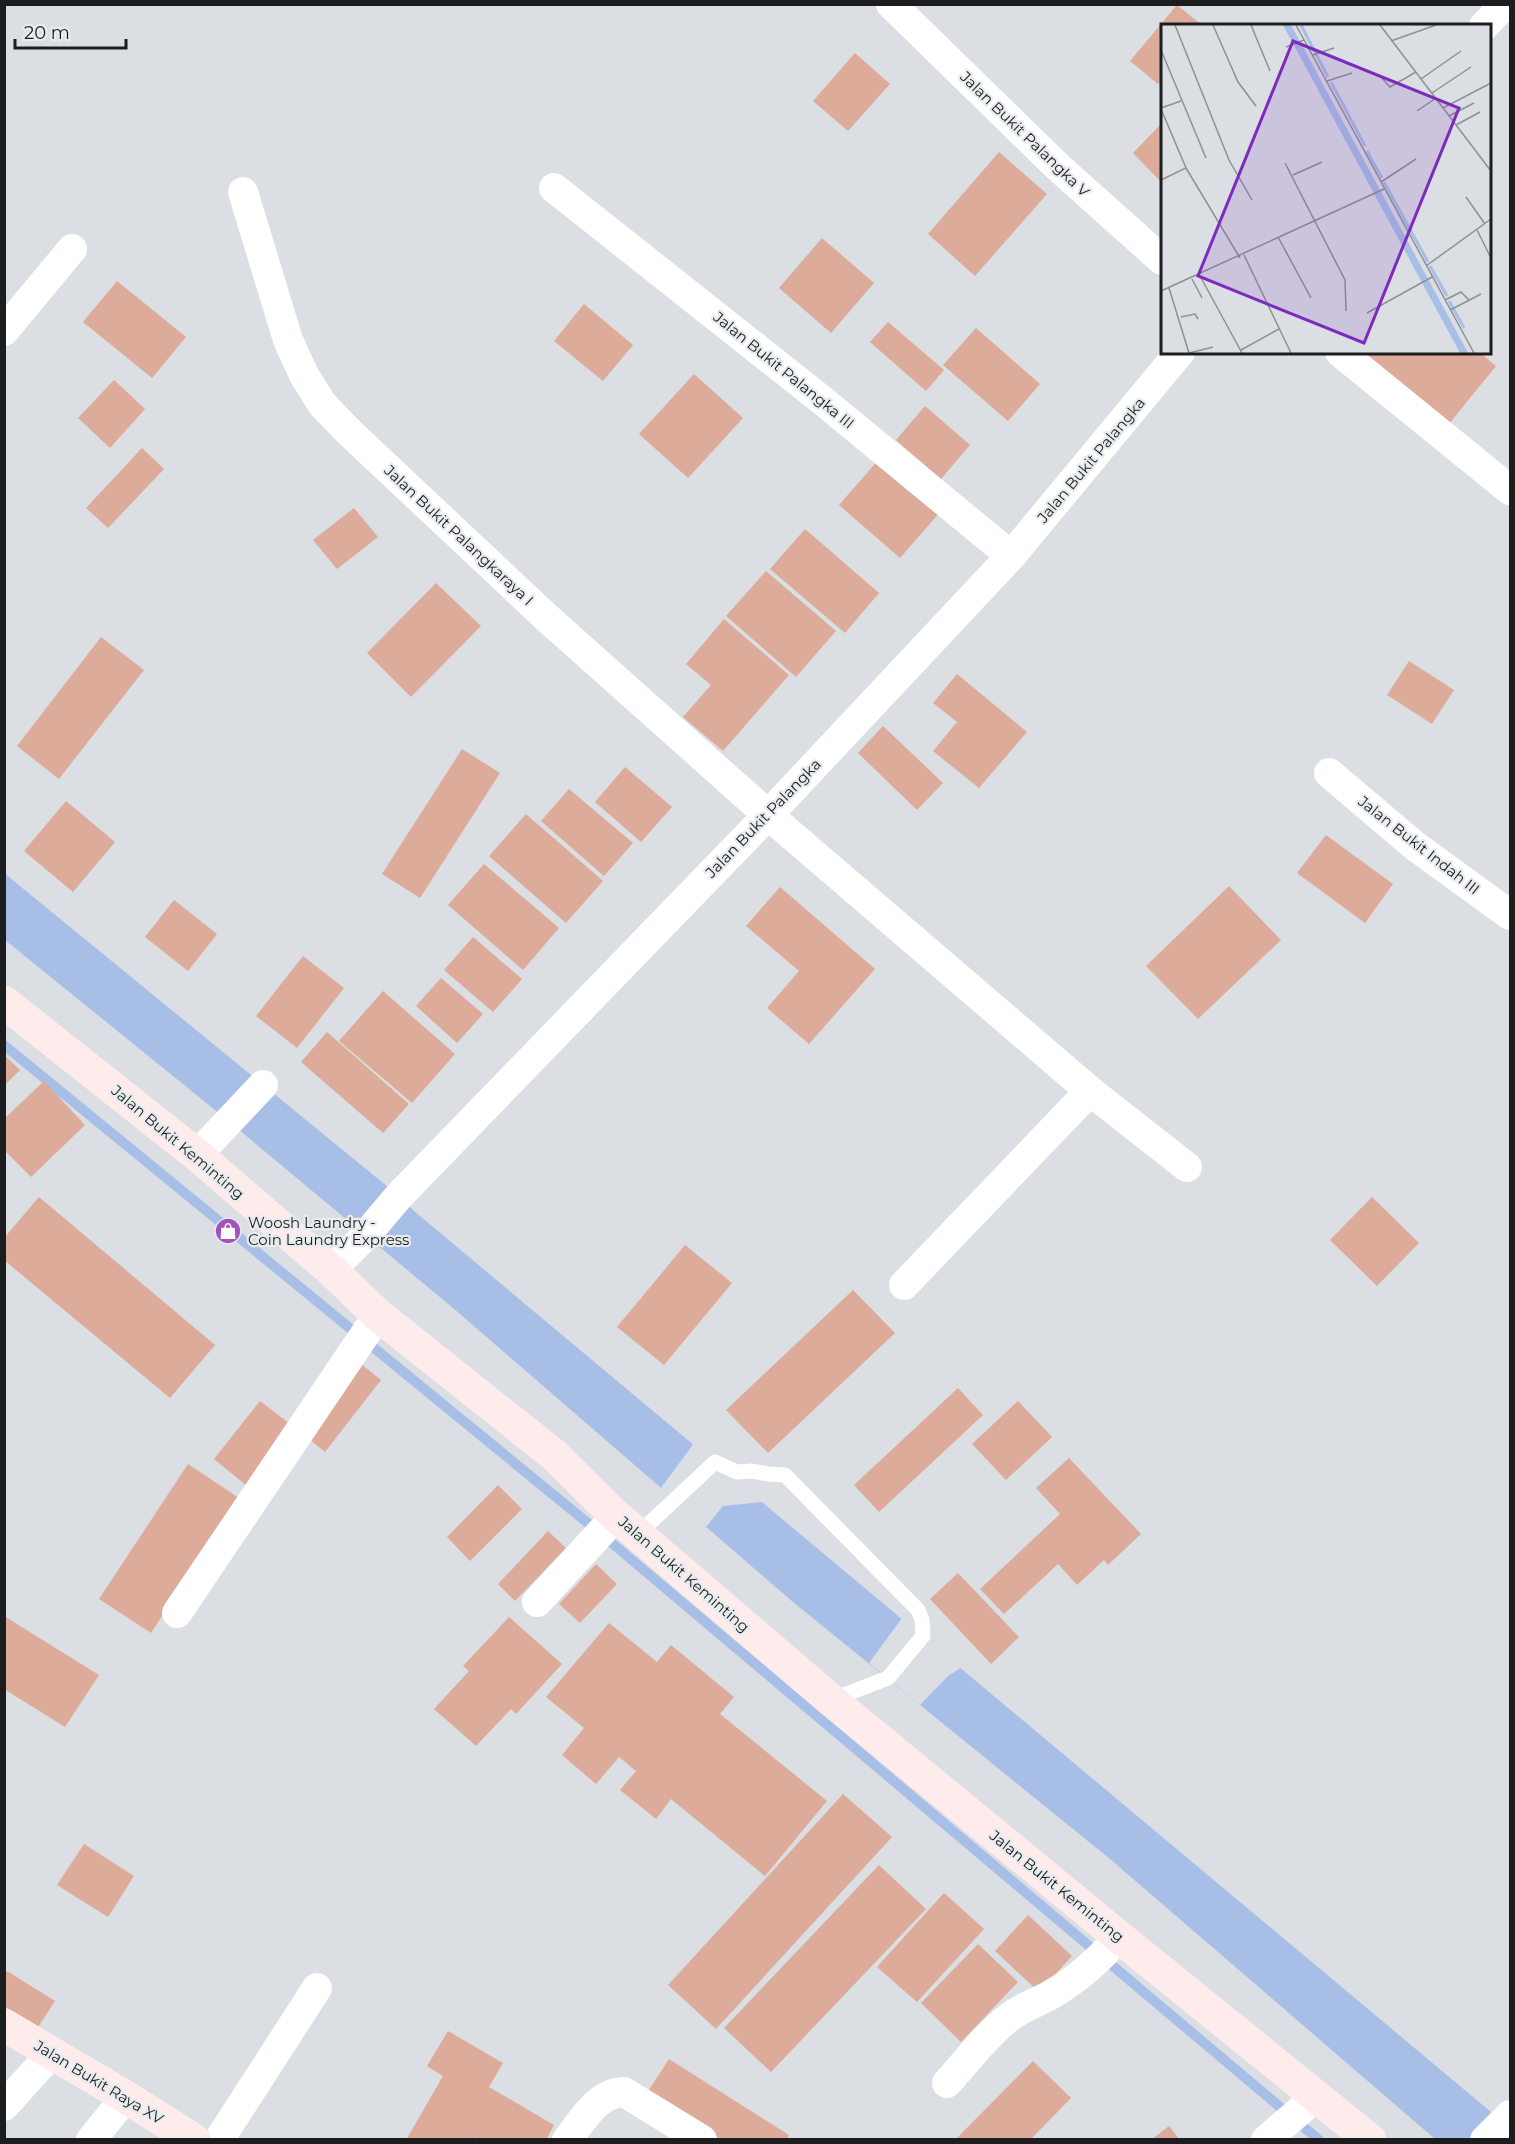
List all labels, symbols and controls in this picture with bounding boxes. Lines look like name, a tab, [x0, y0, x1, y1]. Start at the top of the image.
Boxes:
scale bar	[15, 12, 126, 50]
text: 20 m	[24, 22, 70, 44]
inset map	[1161, 24, 1491, 354]
street label: Jalan Bukit Palangka V	[956, 67, 1094, 201]
street label: Jalan Bukit Palangka III	[709, 307, 858, 433]
street label: Jalan Bukit Palangka	[1032, 393, 1149, 527]
street label: Jalan Bukit Palangkaraya I	[380, 460, 538, 609]
street label: Jalan Bukit Palangka	[701, 755, 825, 882]
street label: Jalan Bukit Indah III	[1354, 791, 1484, 898]
street label: Jalan Bukit Keminting	[107, 1080, 248, 1203]
place label: Woosh Laundry - Coin Laundry Express	[248, 1213, 409, 1249]
shop icon: Woosh Laundry - Coin Laundry Express	[213, 1216, 243, 1246]
street label: Jalan Bukit Keminting	[614, 1511, 753, 1636]
street label: Jalan Bukit Keminting	[985, 1825, 1128, 1946]
street label: Jalan Bukit Raya XV	[30, 2035, 168, 2128]

